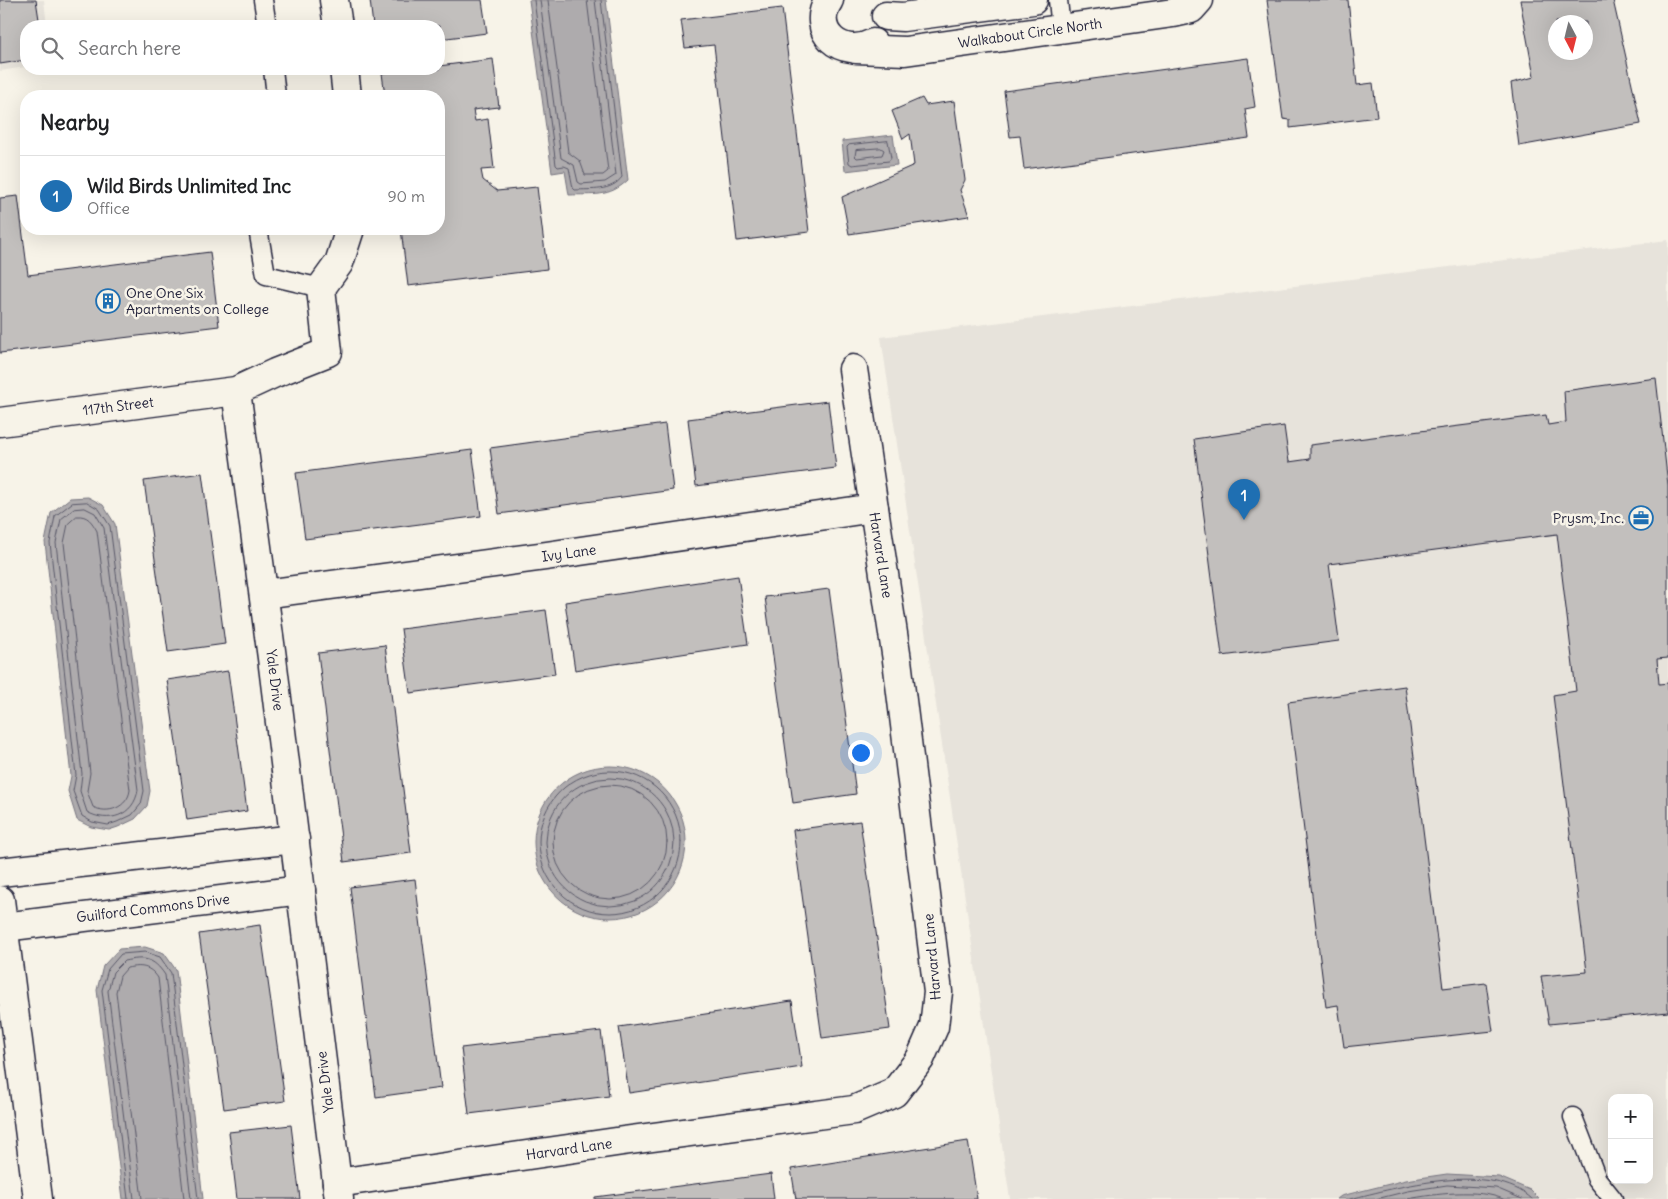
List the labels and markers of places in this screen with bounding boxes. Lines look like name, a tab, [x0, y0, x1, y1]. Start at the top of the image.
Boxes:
place label: One One Six Apartments on College	[126, 284, 269, 318]
building icon: One One Six Apartments on College	[95, 288, 121, 314]
pin: 1	[1228, 479, 1260, 520]
office icon: Prysm, Inc.	[1628, 505, 1654, 531]
place label: Prysm, Inc.	[1553, 509, 1624, 527]

